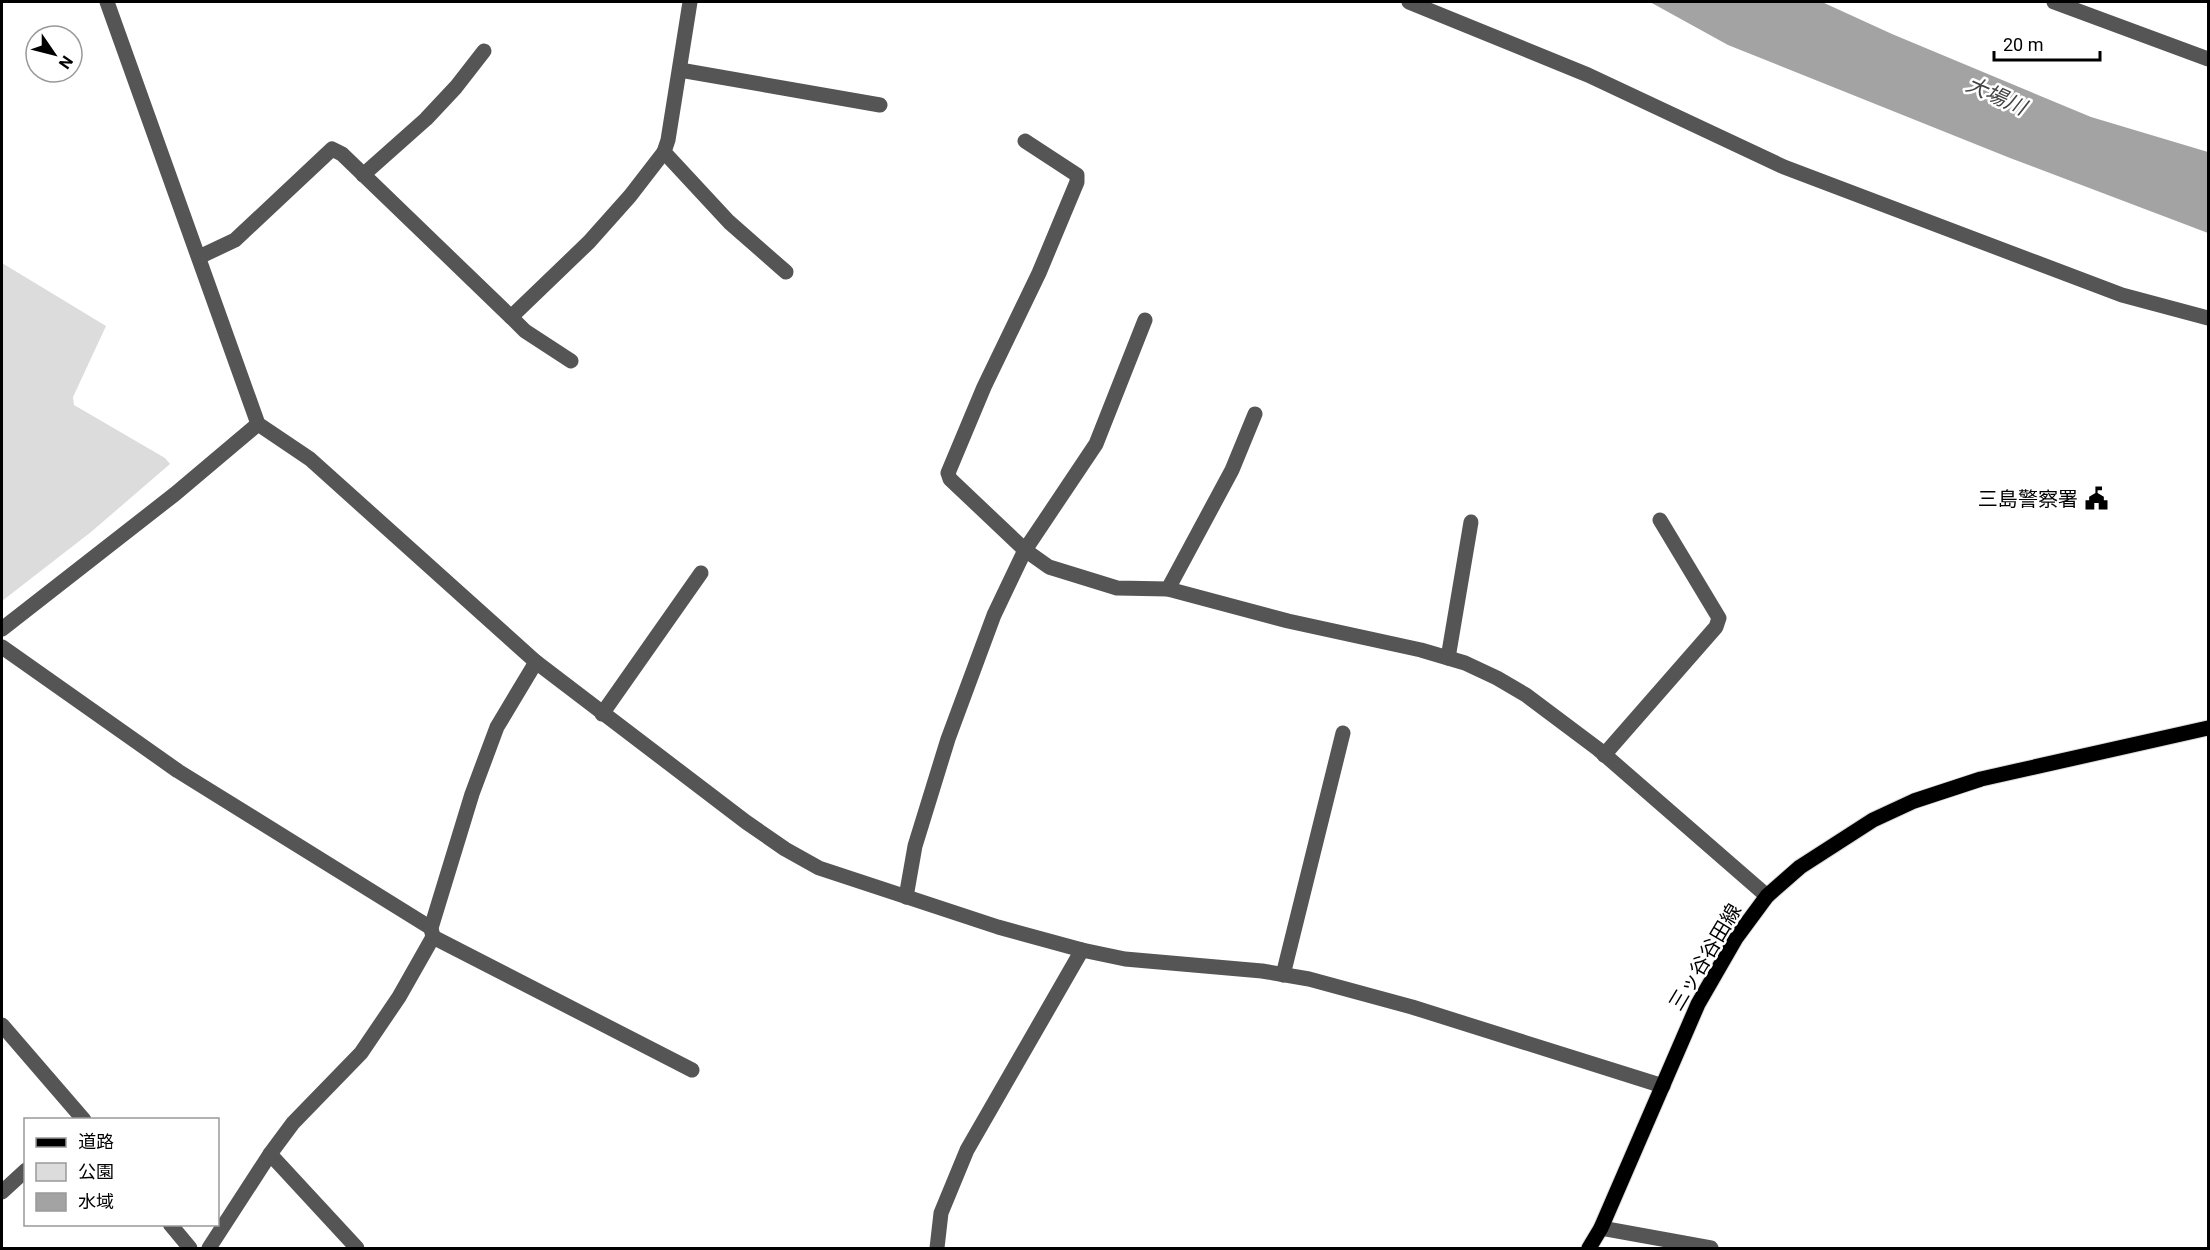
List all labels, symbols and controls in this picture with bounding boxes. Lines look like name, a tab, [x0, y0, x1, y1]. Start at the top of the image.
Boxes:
north arrow	[24, 24, 84, 84]
scale bar	[1994, 24, 2100, 62]
text: 20 m	[2003, 34, 2043, 55]
text: N	[55, 52, 77, 72]
water label: 大場川	[1962, 72, 2031, 121]
public building icon: 三島警察署	[2083, 486, 2109, 512]
place label: 三島警察署	[1978, 487, 2078, 511]
street label: 三ッ谷谷田線	[1664, 899, 1746, 1015]
legend	[24, 1118, 219, 1226]
text: 道路	[78, 1131, 114, 1152]
text: 公園	[78, 1161, 114, 1182]
text: 水域	[78, 1191, 114, 1212]

